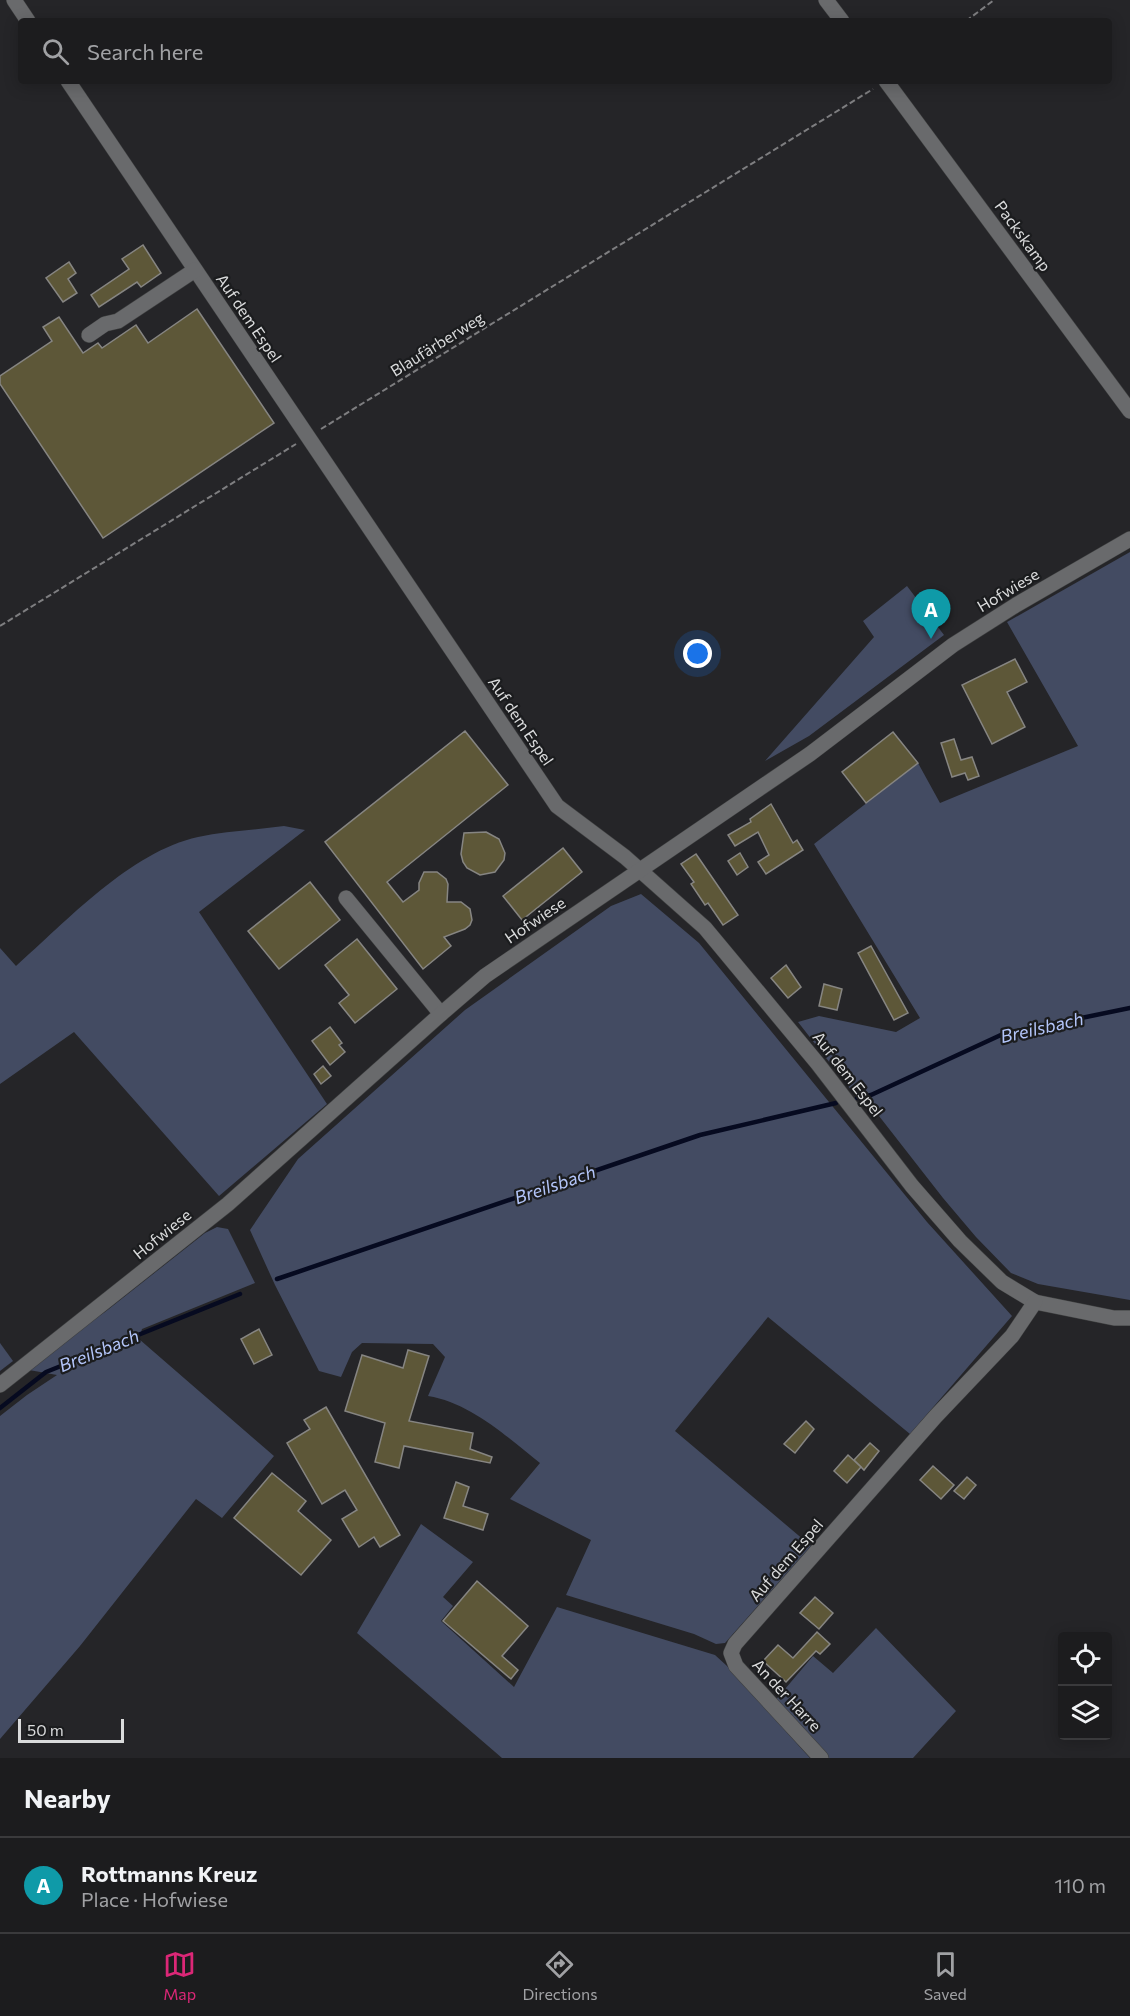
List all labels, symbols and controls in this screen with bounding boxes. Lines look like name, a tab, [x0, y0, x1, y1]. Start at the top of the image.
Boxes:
search box	[18, 18, 1112, 84]
icon: search	[39, 35, 72, 68]
text: Search here	[87, 38, 203, 65]
street label: Packskamp	[991, 197, 1055, 275]
street label: Auf dem Espel	[213, 270, 286, 366]
street label: Blaufärberweg	[387, 307, 487, 380]
street label: Hofwiese	[973, 564, 1042, 615]
pin: A	[912, 590, 950, 639]
your location	[683, 639, 712, 668]
street label: Auf dem Espel	[485, 673, 558, 769]
street label: Hofwiese	[501, 892, 569, 947]
water label: Breilsbach	[998, 1007, 1086, 1047]
street label: Auf dem Espel	[809, 1027, 887, 1120]
water label: Breilsbach	[511, 1160, 598, 1208]
street label: Hofwiese	[129, 1205, 194, 1263]
water label: Breilsbach	[55, 1324, 142, 1376]
street label: Auf dem Espel	[745, 1515, 826, 1605]
map controls	[1058, 1632, 1112, 1740]
button: locate	[1058, 1632, 1112, 1686]
street label: An der Harre	[749, 1655, 826, 1735]
button: layers	[1058, 1686, 1112, 1740]
scale bar	[18, 1716, 124, 1744]
text: 50 m	[27, 1720, 64, 1739]
text: Nearby	[24, 1782, 111, 1813]
text: Rottmanns Kreuz	[81, 1860, 257, 1887]
text: A	[36, 1873, 51, 1897]
text: 110 m	[1055, 1873, 1106, 1897]
text: Place · Hofwiese	[81, 1887, 228, 1911]
tab: Map	[163, 1948, 196, 2003]
tab: Directions	[522, 1948, 597, 2003]
tab: Saved	[924, 1948, 967, 2003]

